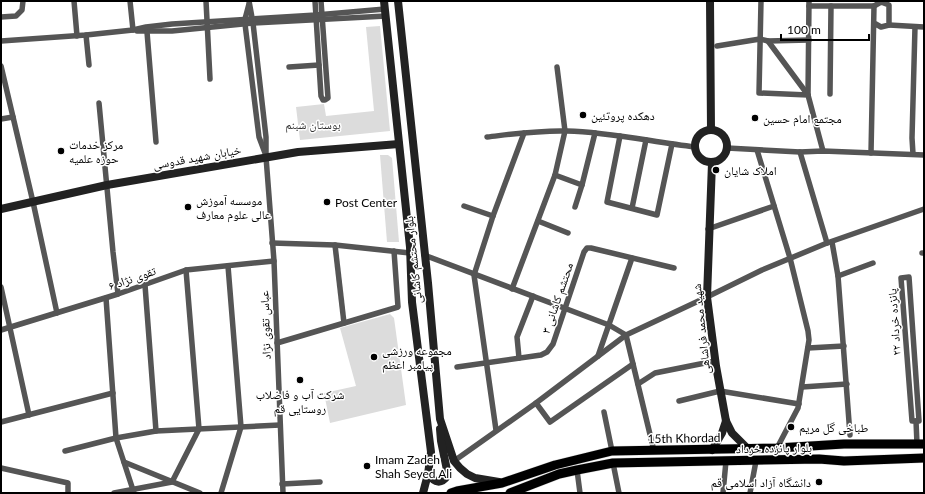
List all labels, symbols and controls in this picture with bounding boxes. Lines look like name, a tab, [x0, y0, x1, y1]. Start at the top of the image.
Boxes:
scale bar	[781, 16, 869, 42]
text: 100 m	[787, 22, 821, 37]
place label: دهکده پروتئین	[591, 108, 655, 123]
marker: دهکده پروتئین	[578, 110, 588, 120]
place label: مجتمع امام حسین	[763, 111, 842, 127]
marker: مجتمع امام حسین	[750, 113, 760, 123]
park label: بوستان شبنم	[285, 117, 341, 133]
place label: مرکز خدمات حوزه علمیه	[69, 137, 123, 166]
street label: خیابان شهید قدوسی	[152, 142, 243, 173]
marker: مرکز خدمات حوزه علمیه	[56, 146, 66, 156]
place label: املاک شایان	[724, 163, 777, 178]
marker: املاک شایان	[711, 165, 721, 175]
place label: موسسه آموزش عالی علوم معارف	[196, 193, 271, 223]
place label: Post Center	[335, 195, 398, 210]
marker: Post Center	[322, 197, 332, 207]
marker: موسسه آموزش عالی علوم معارف	[183, 202, 193, 212]
street label: بلوار محتشم کاشانی	[401, 215, 426, 305]
street label: محتشم کاشانی ۳	[538, 261, 577, 336]
street label: تقوی نژاد ۶	[106, 263, 158, 293]
street label: شهید محمد فراشاهی	[689, 283, 713, 375]
street label: پانزده خرداد ۲۲	[884, 287, 904, 356]
street label: عباس تقوی نژاد	[256, 290, 274, 360]
place label: مجموعه ورزشی پیامبر اعظم	[382, 343, 452, 373]
marker: مجموعه ورزشی پیامبر اعظم	[369, 352, 379, 362]
marker: شرکت آب و فاضلاب روستایی قم	[295, 375, 305, 385]
place label: شرکت آب و فاضلاب روستایی قم	[256, 387, 344, 417]
place label: طباخی گل مریم	[799, 420, 868, 436]
marker: طباخی گل مریم	[786, 422, 796, 432]
street label: 15th Khordad	[647, 430, 721, 446]
street label: بلوار پانزده خرداد	[736, 440, 812, 457]
place label: Imam Zadeh Shah Seyed Ali	[375, 452, 452, 481]
marker: Imam Zadeh Shah Seyed Ali	[362, 461, 372, 471]
place label: دانشگاه آزاد اسلامی قم	[711, 475, 811, 491]
marker: دانشگاه آزاد اسلامی قم	[814, 477, 824, 487]

